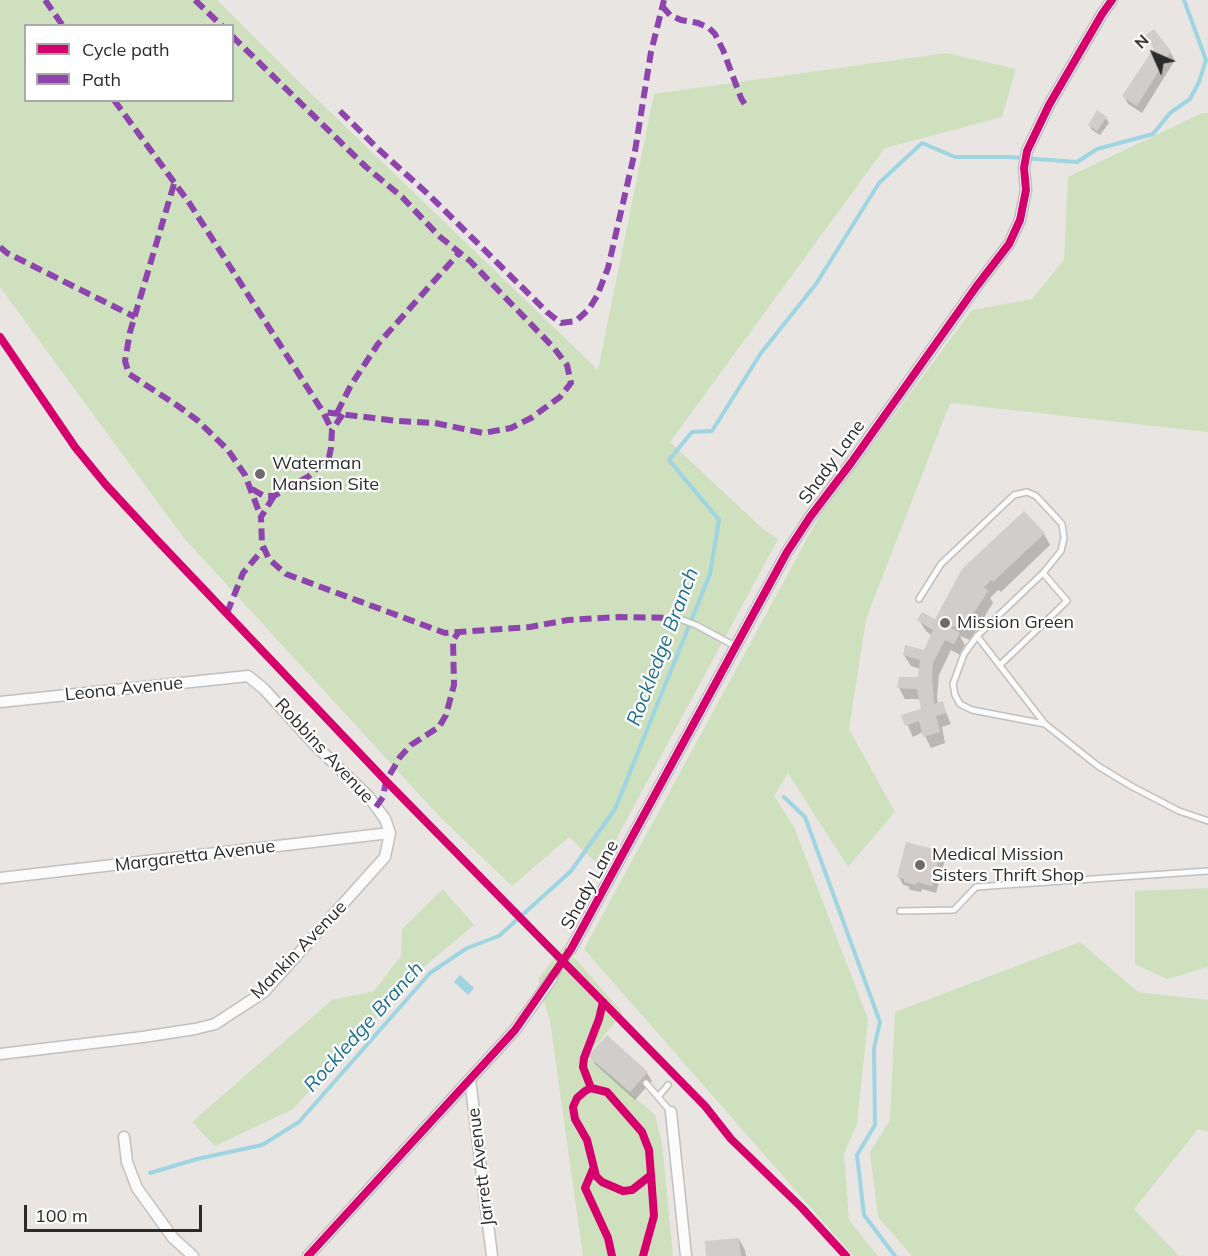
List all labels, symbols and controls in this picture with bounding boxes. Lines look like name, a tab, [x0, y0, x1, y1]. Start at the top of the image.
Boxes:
legend	[24, 24, 234, 102]
north arrow	[1124, 24, 1184, 84]
text: N	[1130, 30, 1153, 53]
text: Cycle path	[82, 38, 169, 61]
text: Path	[82, 68, 121, 91]
street label: Shady Lane	[794, 416, 870, 508]
place label: Waterman Mansion Site	[272, 453, 379, 496]
marker: Waterman Mansion Site	[253, 467, 267, 481]
water label: Rockledge Branch	[622, 565, 704, 729]
place label: Mission Green	[957, 612, 1074, 634]
marker: Mission Green	[938, 616, 952, 630]
street label: Leona Avenue	[64, 672, 184, 706]
street label: Robbins Avenue	[270, 694, 378, 808]
street label: Margaretta Avenue	[114, 835, 276, 877]
street label: Shady Lane	[557, 837, 623, 933]
place label: Medical Mission Sisters Thrift Shop	[932, 844, 1084, 886]
marker: Medical Mission Sisters Thrift Shop	[913, 858, 927, 872]
street label: Mankin Avenue	[247, 896, 351, 1004]
water label: Rockledge Branch	[299, 957, 429, 1097]
street label: Jarrett Avenue	[463, 1107, 499, 1227]
scale bar	[27, 1193, 206, 1231]
text: 100 m	[35, 1204, 88, 1227]

